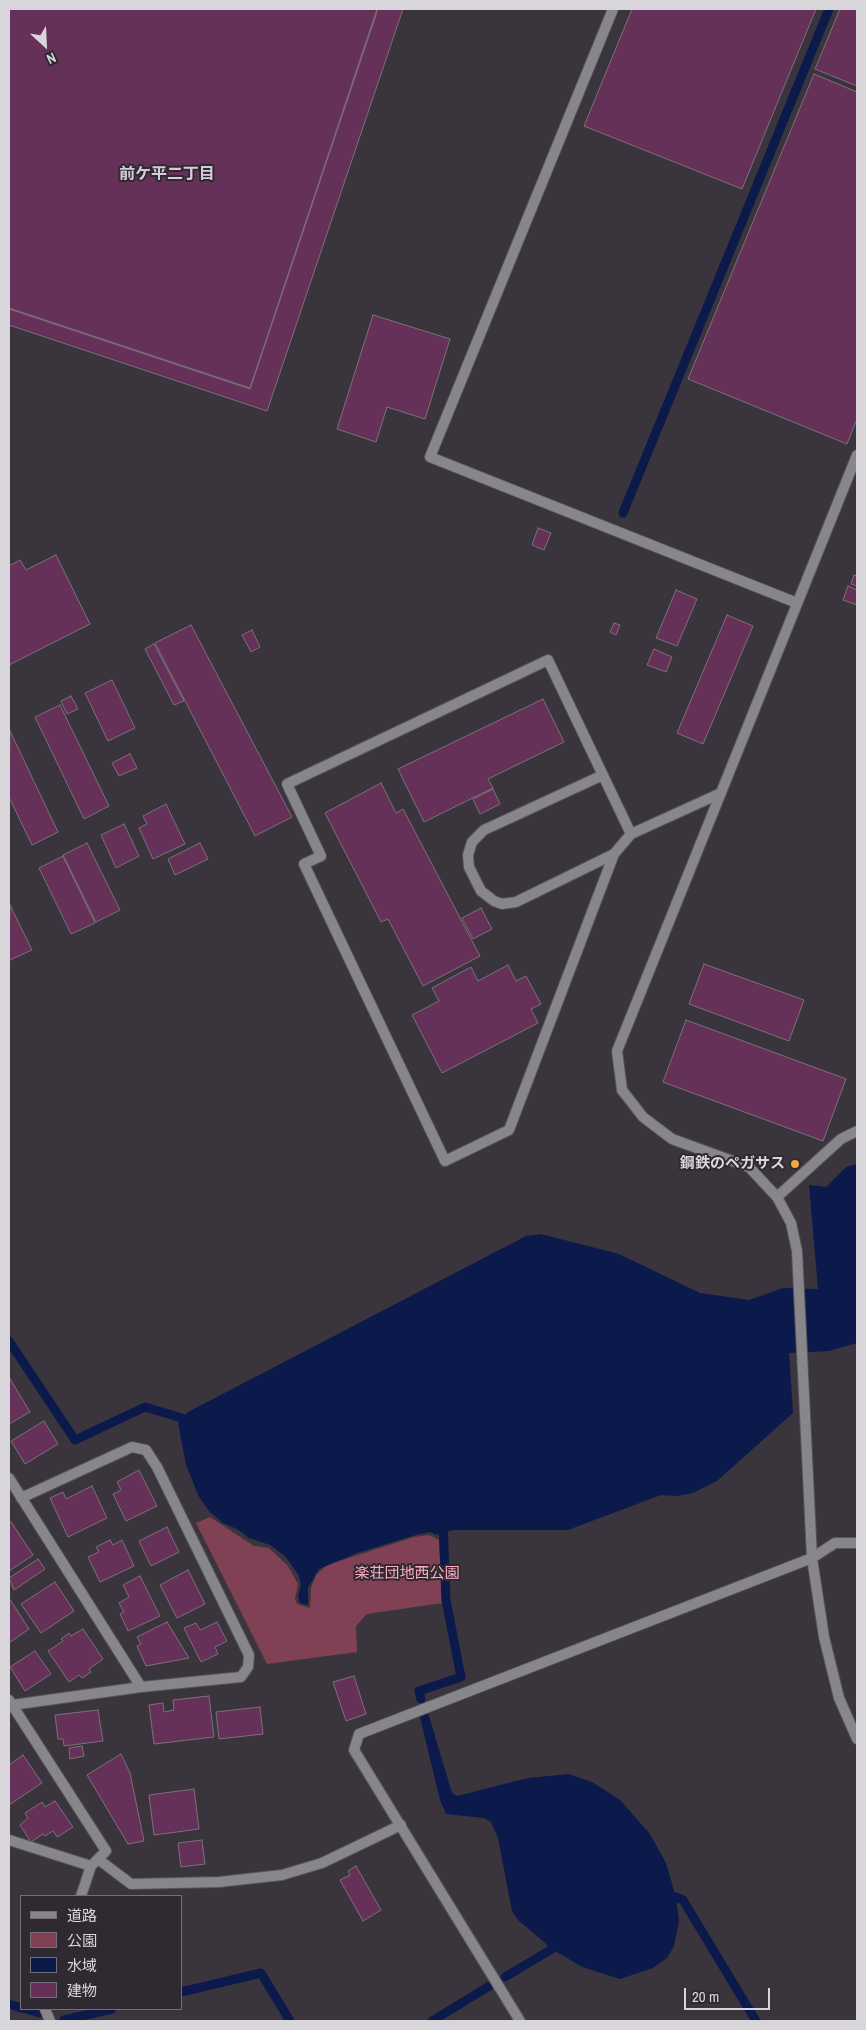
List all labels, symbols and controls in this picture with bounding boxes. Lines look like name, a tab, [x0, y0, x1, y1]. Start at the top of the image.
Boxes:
north arrow	[20, 20, 70, 70]
text: N	[44, 49, 59, 69]
district label: 前ケ平二丁目	[119, 165, 215, 185]
place label: 鋼鉄のペガサス	[680, 1155, 785, 1173]
marker: 鋼鉄のペガサス	[789, 1158, 801, 1170]
park label: 楽荘団地西公園	[355, 1565, 459, 1583]
legend	[20, 1895, 182, 2010]
text: 道路	[67, 1905, 97, 1926]
text: 公園	[67, 1930, 97, 1951]
text: 水域	[67, 1955, 97, 1976]
scale bar	[686, 1978, 772, 2010]
text: 建物	[67, 1980, 97, 2001]
text: 20 m	[692, 1986, 719, 2007]

